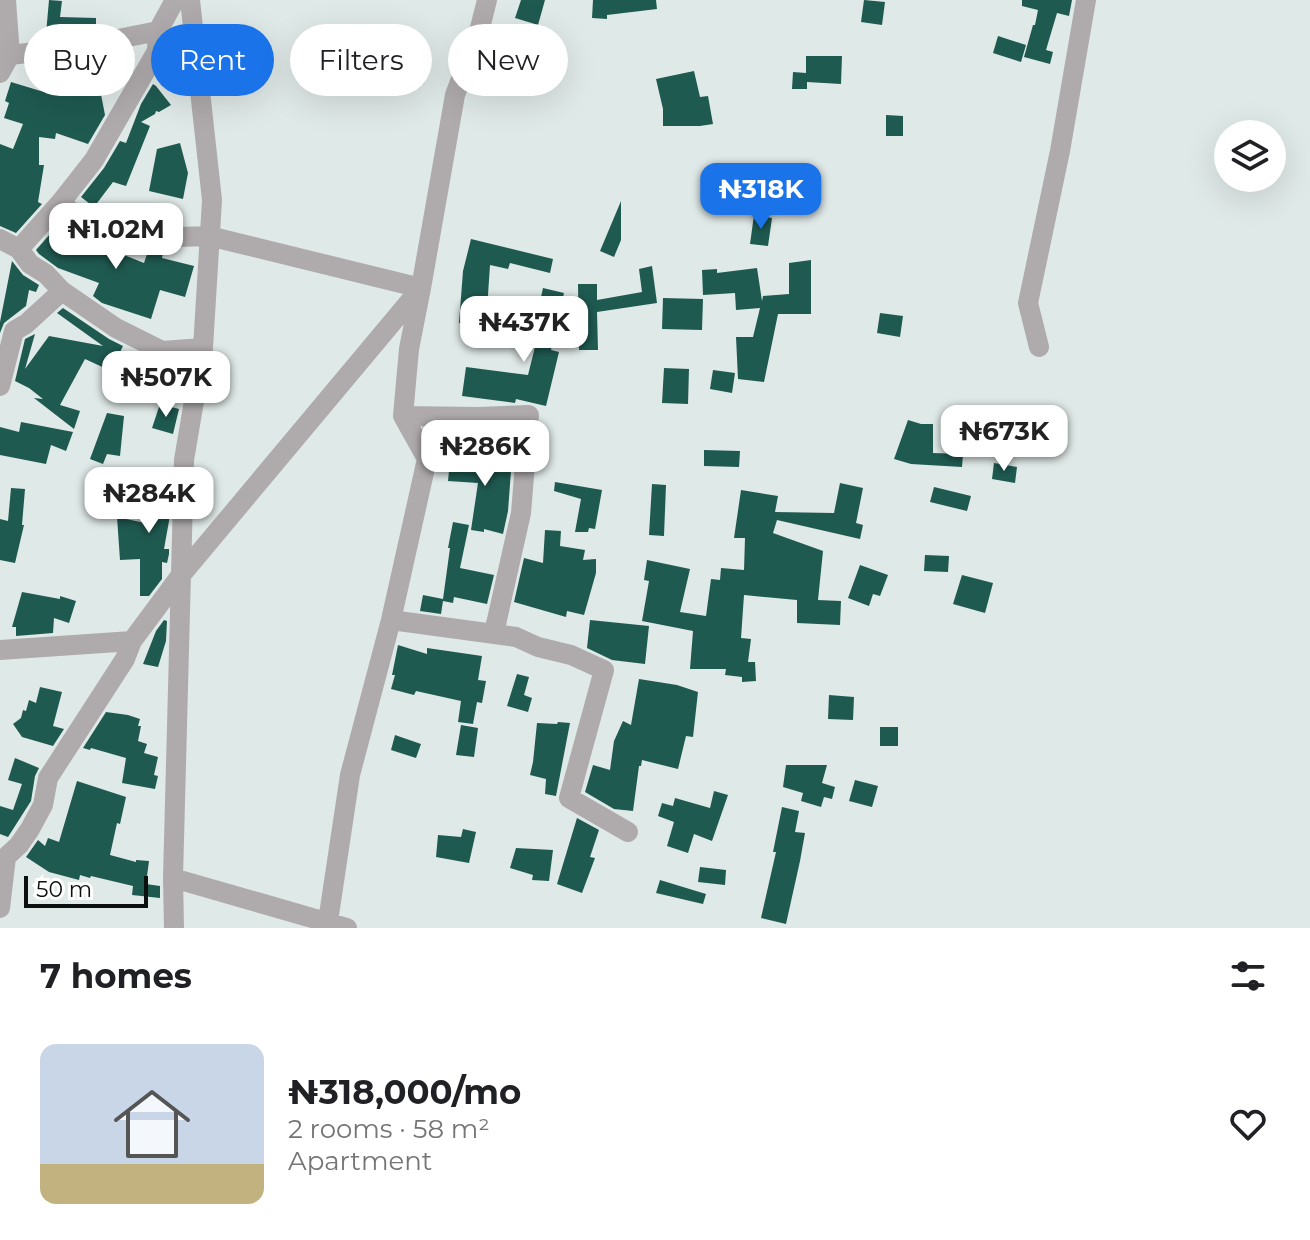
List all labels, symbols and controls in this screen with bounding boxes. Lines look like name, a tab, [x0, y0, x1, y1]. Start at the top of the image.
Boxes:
chip: Buy	[24, 24, 135, 96]
chip: Rent	[151, 24, 274, 96]
chip: Filters	[290, 24, 432, 96]
chip: New	[448, 24, 568, 96]
map controls	[1214, 120, 1286, 192]
button: layers	[1214, 120, 1286, 192]
pin: ₦318K	[705, 163, 817, 231]
text: ₦318K	[718, 173, 804, 205]
pin: ₦1.02M	[51, 203, 181, 271]
text: ₦1.02M	[67, 213, 165, 245]
pin: ₦437K	[468, 296, 580, 364]
text: ₦437K	[478, 306, 570, 338]
pin: ₦507K	[110, 351, 222, 419]
text: ₦507K	[120, 361, 212, 393]
pin: ₦673K	[948, 405, 1060, 473]
text: ₦673K	[959, 415, 1049, 447]
pin: ₦286K	[429, 420, 541, 488]
text: ₦286K	[439, 430, 531, 462]
pin: ₦284K	[93, 467, 205, 535]
text: ₦284K	[103, 477, 195, 509]
scale bar	[24, 872, 148, 908]
text: 50 m	[36, 876, 92, 903]
icon: filters	[1226, 954, 1270, 998]
text: 7 homes	[40, 955, 192, 997]
text: ₦318,000/mo	[288, 1071, 521, 1113]
icon: home	[104, 1076, 200, 1172]
icon: heart	[1226, 1102, 1270, 1146]
text: 2 rooms · 58 m²	[288, 1113, 490, 1145]
text: Apartment	[288, 1145, 432, 1177]

